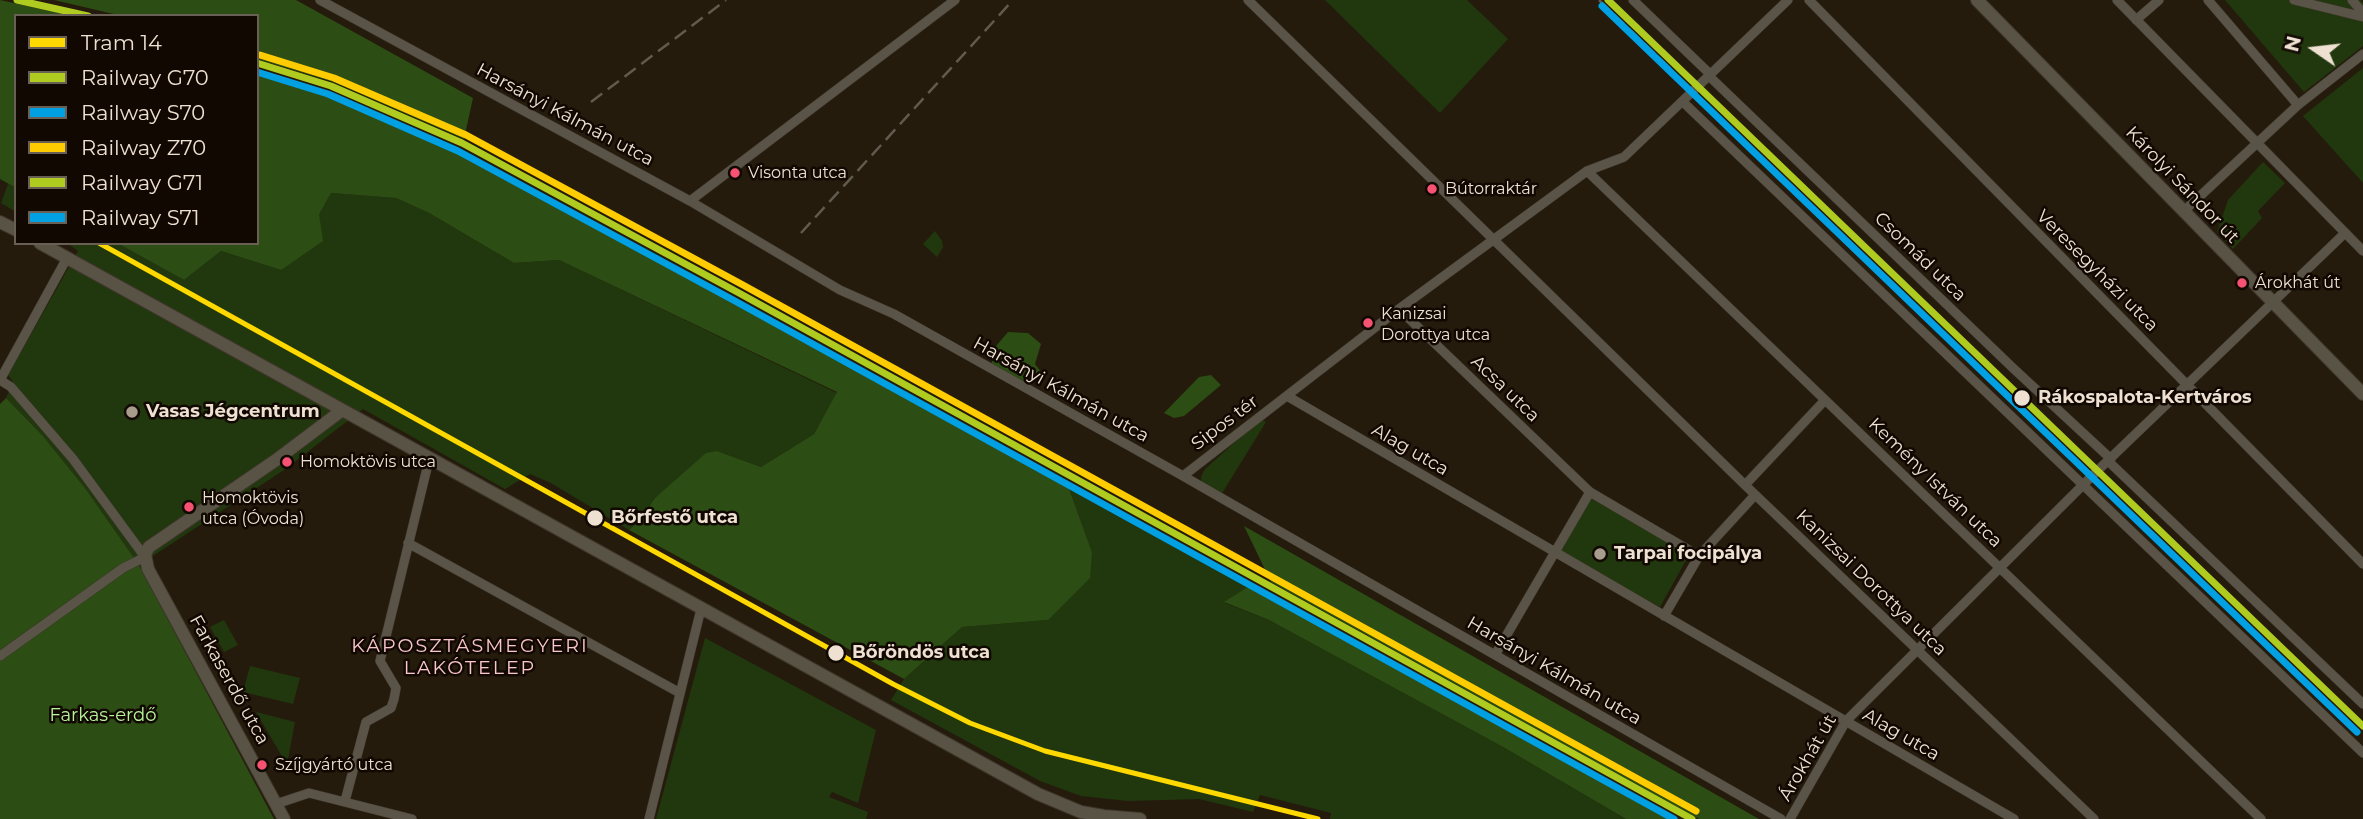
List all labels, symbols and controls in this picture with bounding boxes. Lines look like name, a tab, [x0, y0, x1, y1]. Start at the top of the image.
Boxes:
legend	[14, 14, 259, 245]
north arrow	[2279, 14, 2349, 84]
text: Tram 14	[81, 30, 162, 55]
text: N	[2280, 34, 2306, 54]
street label: Harsányi Kálmán utca	[473, 59, 657, 171]
text: Railway G70	[81, 65, 209, 90]
text: Railway S70	[81, 100, 205, 125]
street label: Károlyi Sándor út	[2121, 122, 2243, 248]
text: Railway Z70	[81, 135, 206, 160]
place label: Visonta utca	[748, 163, 847, 183]
marker: Visonta utca	[728, 166, 742, 180]
text: Railway G71	[81, 170, 203, 195]
place label: Bútorraktár	[1445, 179, 1537, 199]
marker: Bútorraktár	[1425, 182, 1439, 196]
text: Railway S71	[81, 205, 200, 230]
street label: Veresegyházi utca	[2032, 206, 2162, 336]
street label: Csomád utca	[1870, 208, 1970, 306]
place label: Árokhát út	[2255, 273, 2340, 293]
marker: Árokhát út	[2235, 276, 2249, 290]
place label: Kanizsai Dorottya utca	[1381, 304, 1490, 342]
marker: Kanizsai Dorottya utca	[1361, 316, 1375, 330]
street label: Harsányi Kálmán utca	[969, 333, 1153, 447]
street label: Acsa utca	[1466, 351, 1544, 427]
place label: Rákospalota-Kertváros	[2038, 387, 2251, 409]
marker: Rákospalota-Kertváros	[2012, 388, 2032, 408]
street label: Sipos tér	[1187, 391, 1263, 455]
place label: Vasas Jégcentrum	[146, 401, 320, 423]
marker: Vasas Jégcentrum	[124, 404, 140, 420]
street label: Kemény István utca	[1864, 414, 2006, 552]
street label: Alag utca	[1368, 419, 1452, 481]
place label: Homoktövis utca	[300, 452, 436, 472]
marker: Homoktövis utca	[280, 455, 294, 469]
place label: Homoktövis utca (Óvoda)	[202, 488, 304, 526]
marker: Homoktövis utca (Óvoda)	[182, 500, 196, 514]
street label: Kanizsai Dorottya utca	[1791, 505, 1951, 661]
place label: Bőrfestő utca	[611, 507, 738, 529]
marker: Bőrfestő utca	[585, 508, 605, 528]
place label: Tarpai focipálya	[1614, 543, 1762, 565]
marker: Tarpai focipálya	[1592, 546, 1608, 562]
street label: Farkaserdő utca	[185, 612, 273, 748]
street label: Harsányi Kálmán utca	[1463, 612, 1645, 730]
district label: KÁPOSZTÁSMEGYERI LAKÓTELEP	[353, 635, 587, 679]
place label: Bőröndös utca	[852, 642, 990, 664]
marker: Bőröndös utca	[826, 643, 846, 663]
street label: Alag utca	[1859, 704, 1943, 766]
park label: Farkas-erdő	[49, 705, 157, 727]
street label: Árokhát út	[1775, 711, 1841, 805]
place label: Szíjgyártó utca	[275, 755, 393, 775]
marker: Szíjgyártó utca	[255, 758, 269, 772]

